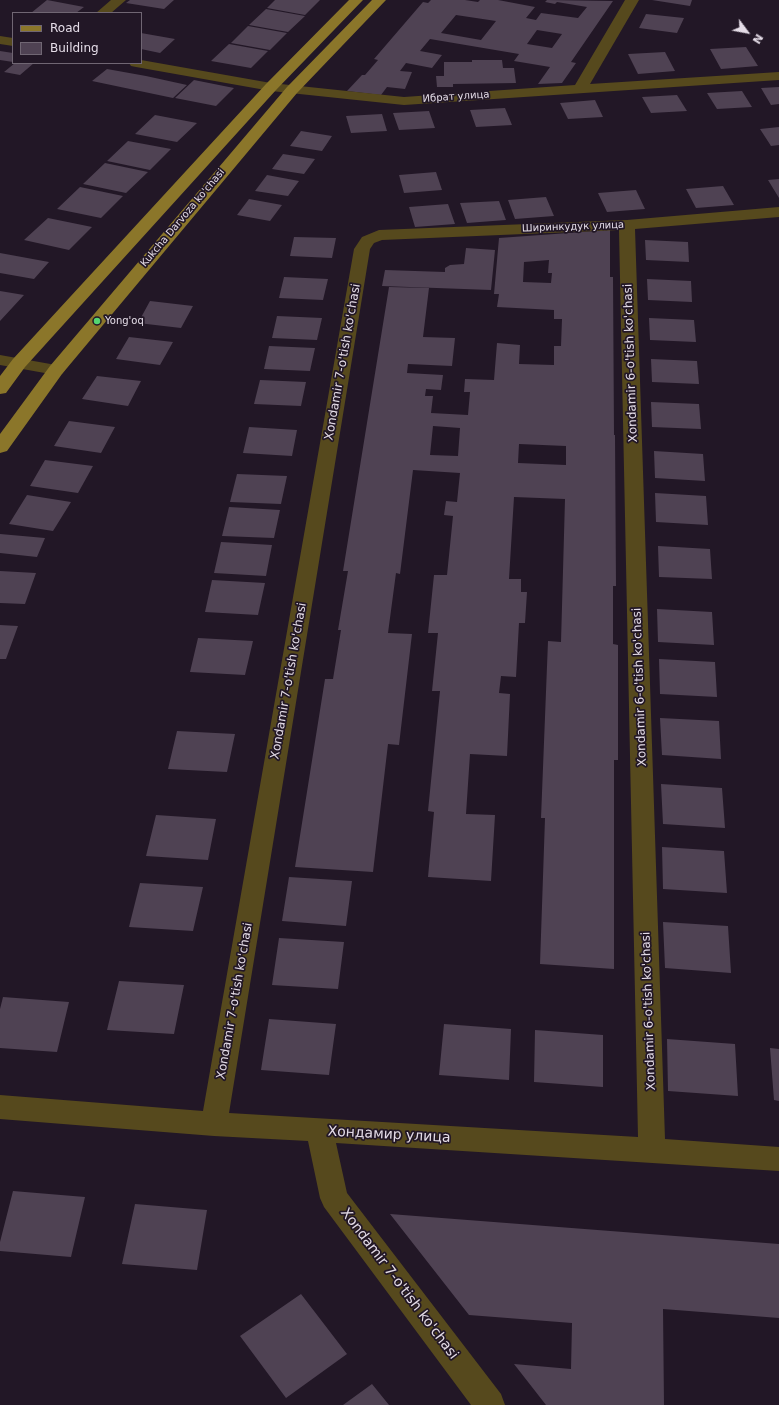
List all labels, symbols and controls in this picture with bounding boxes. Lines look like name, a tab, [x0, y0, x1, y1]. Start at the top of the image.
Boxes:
legend	[12, 12, 142, 64]
north arrow	[727, 12, 767, 52]
text: Road	[50, 21, 80, 35]
text: N	[750, 31, 766, 46]
text: Building	[50, 41, 99, 55]
street label: Ибрат улица	[422, 89, 490, 105]
street label: Kukcha Darvoza ko'chasi	[139, 167, 227, 269]
street label: Ширинкудук улица	[522, 219, 624, 235]
street label: Xondamir 7-o'tish ko'chasi	[322, 283, 364, 441]
street label: Xondamir 6-o'tish ko'chasi	[621, 283, 641, 443]
place label: Yong'oq	[105, 315, 144, 327]
marker: Yong'oq	[92, 316, 102, 326]
street label: Xondamir 7-o'tish ko'chasi	[268, 602, 310, 760]
street label: Xondamir 6-o'tish ko'chasi	[630, 607, 650, 767]
street label: Xondamir 7-o'tish ko'chasi	[214, 922, 256, 1080]
street label: Xondamir 6-o'tish ko'chasi	[639, 931, 659, 1091]
street label: Хондамир улица	[327, 1123, 451, 1147]
street label: Xondamir 7-o'tish ko'chasi	[337, 1205, 461, 1363]

